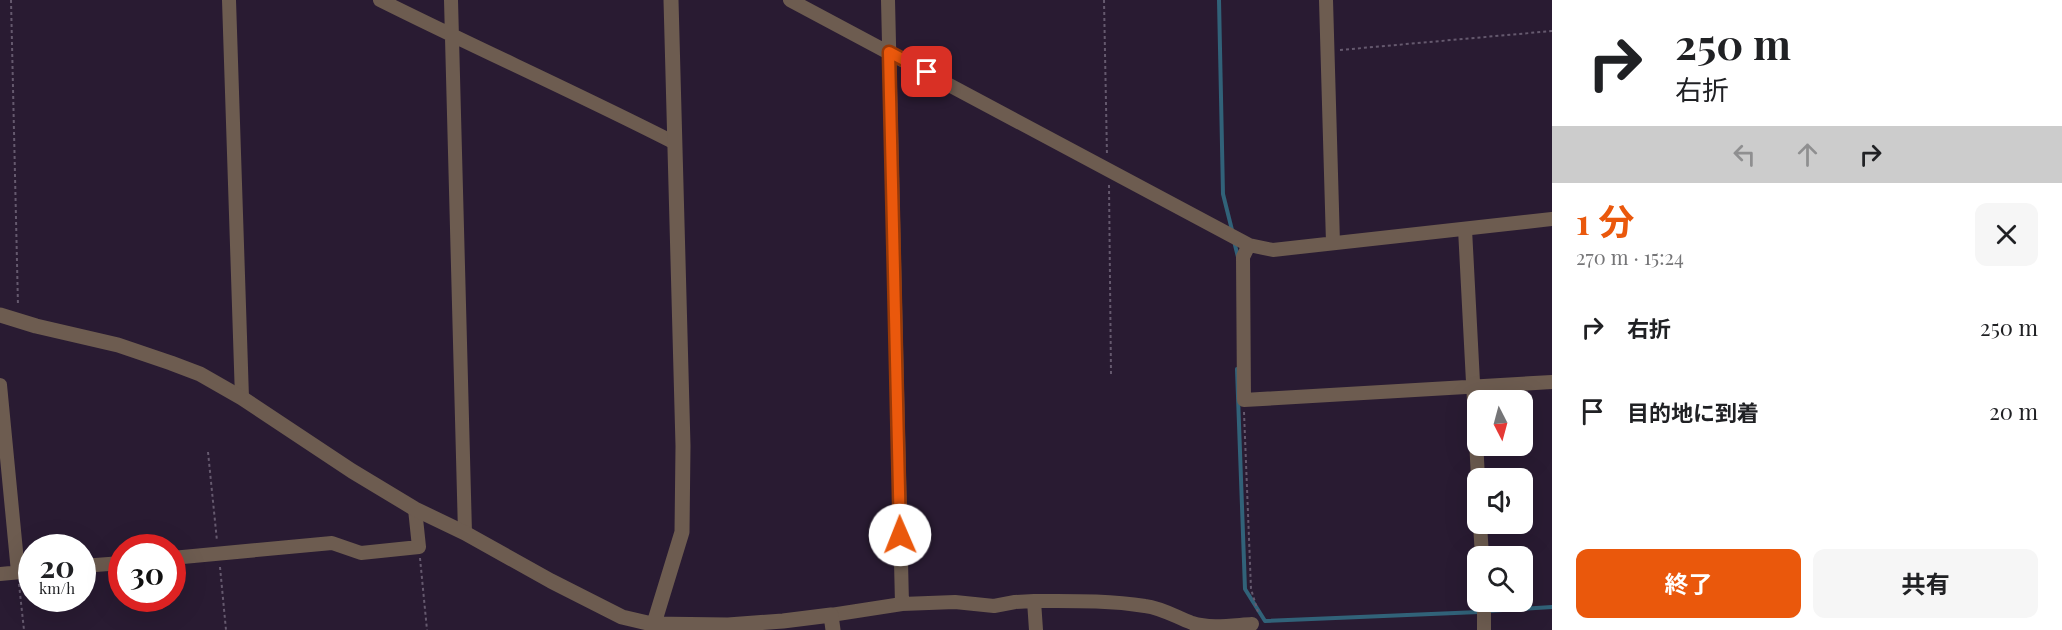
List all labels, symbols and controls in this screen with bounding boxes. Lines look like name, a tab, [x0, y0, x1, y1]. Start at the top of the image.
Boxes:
text: 250 m	[1675, 15, 1791, 71]
icon: right	[1576, 24, 1654, 102]
pin	[901, 46, 952, 97]
icon: arrive	[910, 55, 943, 88]
text: 右折	[1675, 71, 1729, 107]
icon: left	[1728, 138, 1761, 171]
icon: ahead	[1791, 138, 1824, 171]
icon: right	[1854, 138, 1887, 171]
text: 1 分	[1576, 196, 1634, 244]
button: close	[1975, 203, 2038, 266]
text: 270 m · 15:24	[1576, 243, 1684, 270]
icon: right	[1576, 311, 1609, 344]
text: 250 m	[1980, 312, 2038, 342]
text: 右折	[1627, 313, 1671, 343]
north arrow	[1467, 390, 1533, 456]
map controls	[1467, 390, 1533, 612]
icon: arrive	[1576, 395, 1609, 428]
text: 20 m	[1989, 396, 2038, 426]
text: 目的地に到着	[1627, 397, 1759, 427]
button: sound	[1467, 468, 1533, 534]
position arrow	[868, 503, 932, 567]
speed limit sign: 30	[108, 534, 186, 612]
text: 20	[39, 546, 75, 586]
button: search	[1467, 546, 1533, 612]
button: 終了	[1576, 549, 1801, 618]
button: 共有	[1813, 549, 2038, 618]
text: km/h	[39, 578, 75, 598]

